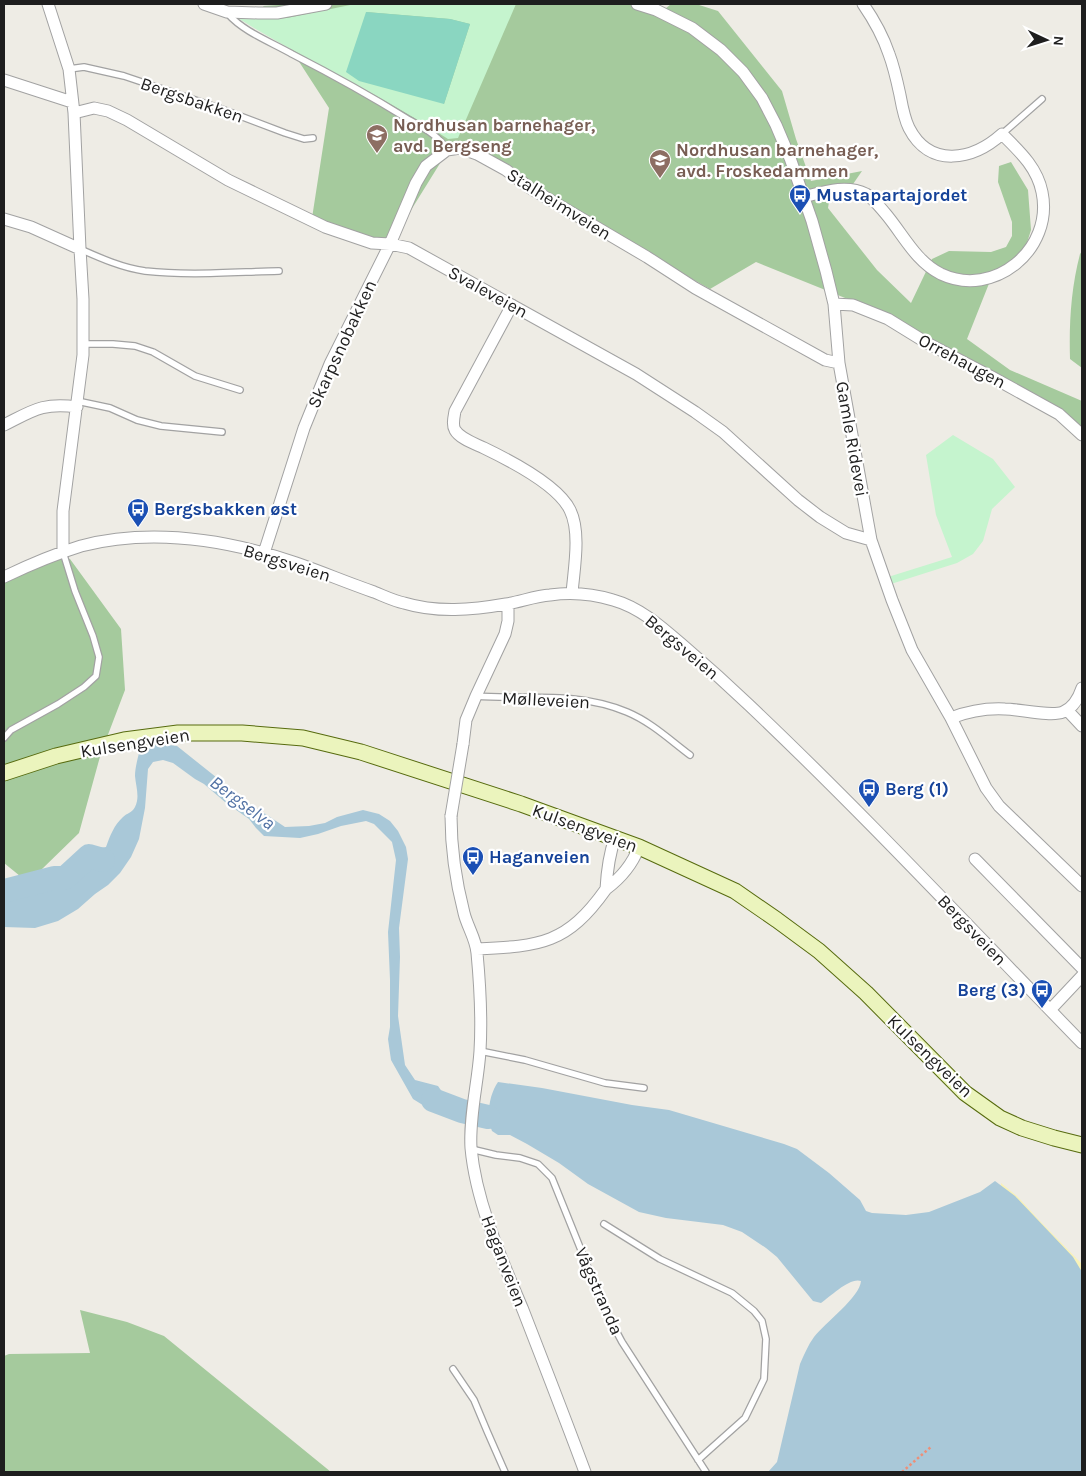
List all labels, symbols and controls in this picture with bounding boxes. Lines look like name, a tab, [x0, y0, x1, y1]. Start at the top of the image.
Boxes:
north arrow	[1021, 15, 1071, 65]
text: N	[1050, 35, 1067, 46]
street label: Bergsbakken	[138, 72, 246, 128]
place label: Nordhusan barnehager, avd. Bergseng	[393, 114, 596, 157]
school or university icon: Nordhusan barnehager, avd. Bergseng	[365, 123, 389, 154]
place label: Nordhusan barnehager, avd. Froskedammen	[676, 139, 879, 182]
school or university icon: Nordhusan barnehager, avd. Froskedammen	[648, 148, 672, 179]
street label: Stalheimveien	[503, 163, 615, 245]
bus stop icon: Mustapartajordet	[788, 183, 812, 214]
place label: Mustapartajordet	[816, 184, 967, 206]
street label: Svaleveien	[444, 261, 532, 323]
street label: Skarpsnobakken	[303, 276, 381, 412]
street label: Orrehaugen	[915, 329, 1009, 393]
street label: Gamle Ridevei	[831, 380, 873, 498]
bus stop icon: Bergsbakken øst	[126, 497, 150, 528]
place label: Bergsbakken øst	[154, 498, 297, 520]
street label: Bergsveien	[241, 539, 333, 587]
street label: Bergsveien	[640, 610, 724, 684]
street label: Mølleveien	[501, 687, 591, 713]
street label: Kulsengveien	[79, 724, 191, 762]
water label: Bergselva	[205, 771, 279, 834]
bus stop icon: Berg (1)	[857, 777, 881, 808]
place label: Berg (1)	[885, 778, 949, 800]
street label: Kulsengveien	[529, 799, 641, 857]
bus stop icon: Haganveien	[461, 845, 485, 876]
place label: Haganveien	[489, 846, 590, 868]
street label: Bergsveien	[933, 890, 1011, 970]
bus stop icon: Berg (3)	[1030, 978, 1054, 1009]
place label: Berg (3)	[957, 979, 1026, 1001]
street label: Kulsengveien	[883, 1010, 977, 1102]
street label: Haganveien	[476, 1212, 532, 1310]
street label: Vågstranda	[570, 1244, 628, 1338]

